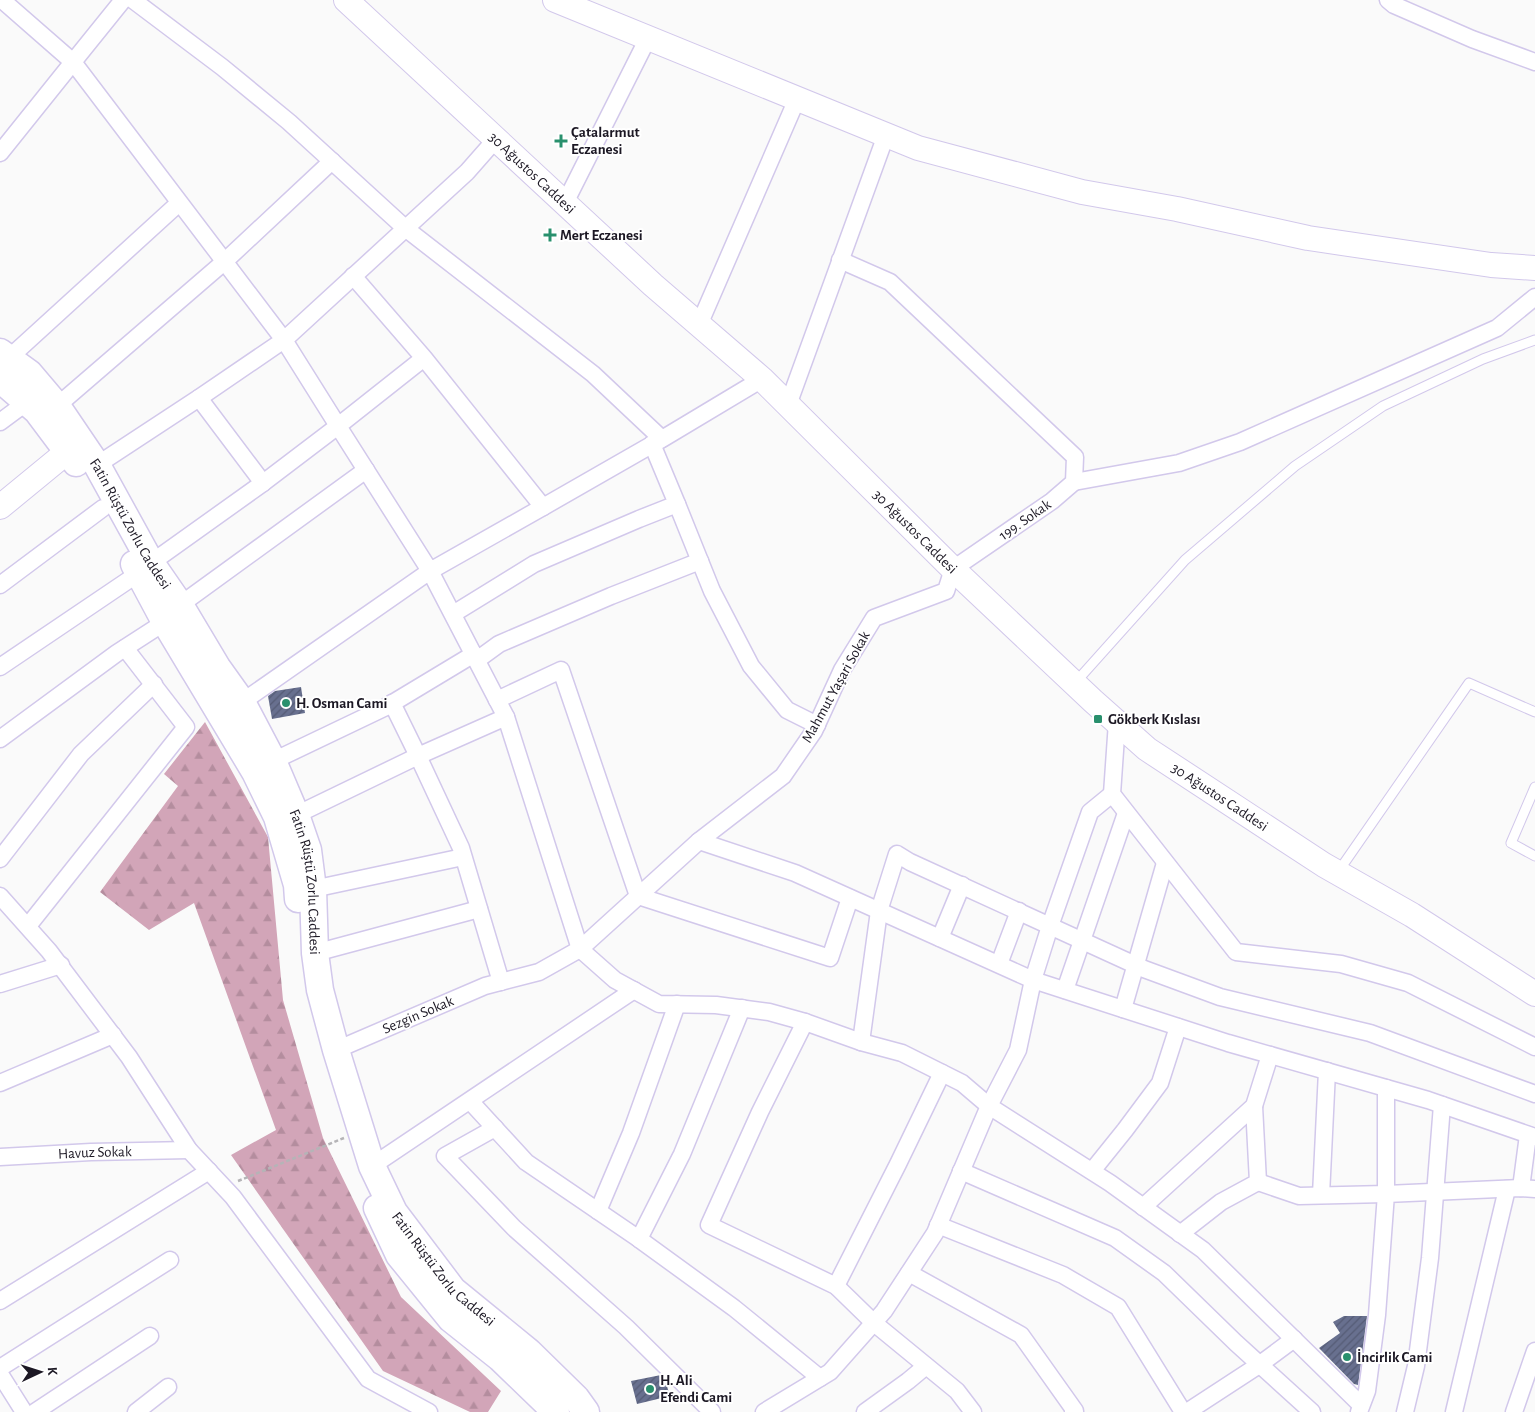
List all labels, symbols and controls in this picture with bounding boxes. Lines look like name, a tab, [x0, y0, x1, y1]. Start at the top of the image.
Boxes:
place label: Çatalarmut Eczanesi	[571, 125, 640, 157]
street label: 30 Ağustos Caddesi	[486, 129, 578, 216]
marker: Çatalarmut Eczanesi	[555, 135, 567, 147]
place label: Mert Eczanesi	[560, 228, 643, 243]
marker: Mert Eczanesi	[544, 229, 556, 241]
street label: Fatin Rüştü Zorlu Caddesi	[87, 456, 174, 592]
street label: 30 Ağustos Caddesi	[870, 487, 960, 576]
street label: 199. Sokak	[996, 497, 1054, 543]
street label: Mahmut Yaşari Sokak	[799, 629, 873, 745]
place label: H. Osman Cami	[296, 696, 387, 711]
marker: H. Osman Cami	[280, 697, 292, 709]
place label: Gökberk Kıslası	[1108, 712, 1201, 727]
marker: Gökberk Kıslası	[1092, 713, 1104, 725]
street label: 30 Ağustos Caddesi	[1169, 760, 1271, 834]
street label: Fatin Rüştü Zorlu Caddesi	[287, 807, 323, 955]
street label: Sezgin Sokak	[380, 993, 456, 1037]
street label: Havuz Sokak	[58, 1144, 132, 1161]
street label: Fatin Rüştü Zorlu Caddesi	[389, 1209, 498, 1329]
north arrow	[15, 1347, 65, 1397]
place label: İncirlik Cami	[1357, 1349, 1433, 1365]
marker: İncirlik Cami	[1341, 1351, 1353, 1363]
text: K	[45, 1367, 59, 1377]
place label: H. Ali Efendi Cami	[660, 1373, 732, 1405]
marker: H. Ali Efendi Cami	[644, 1383, 656, 1395]

